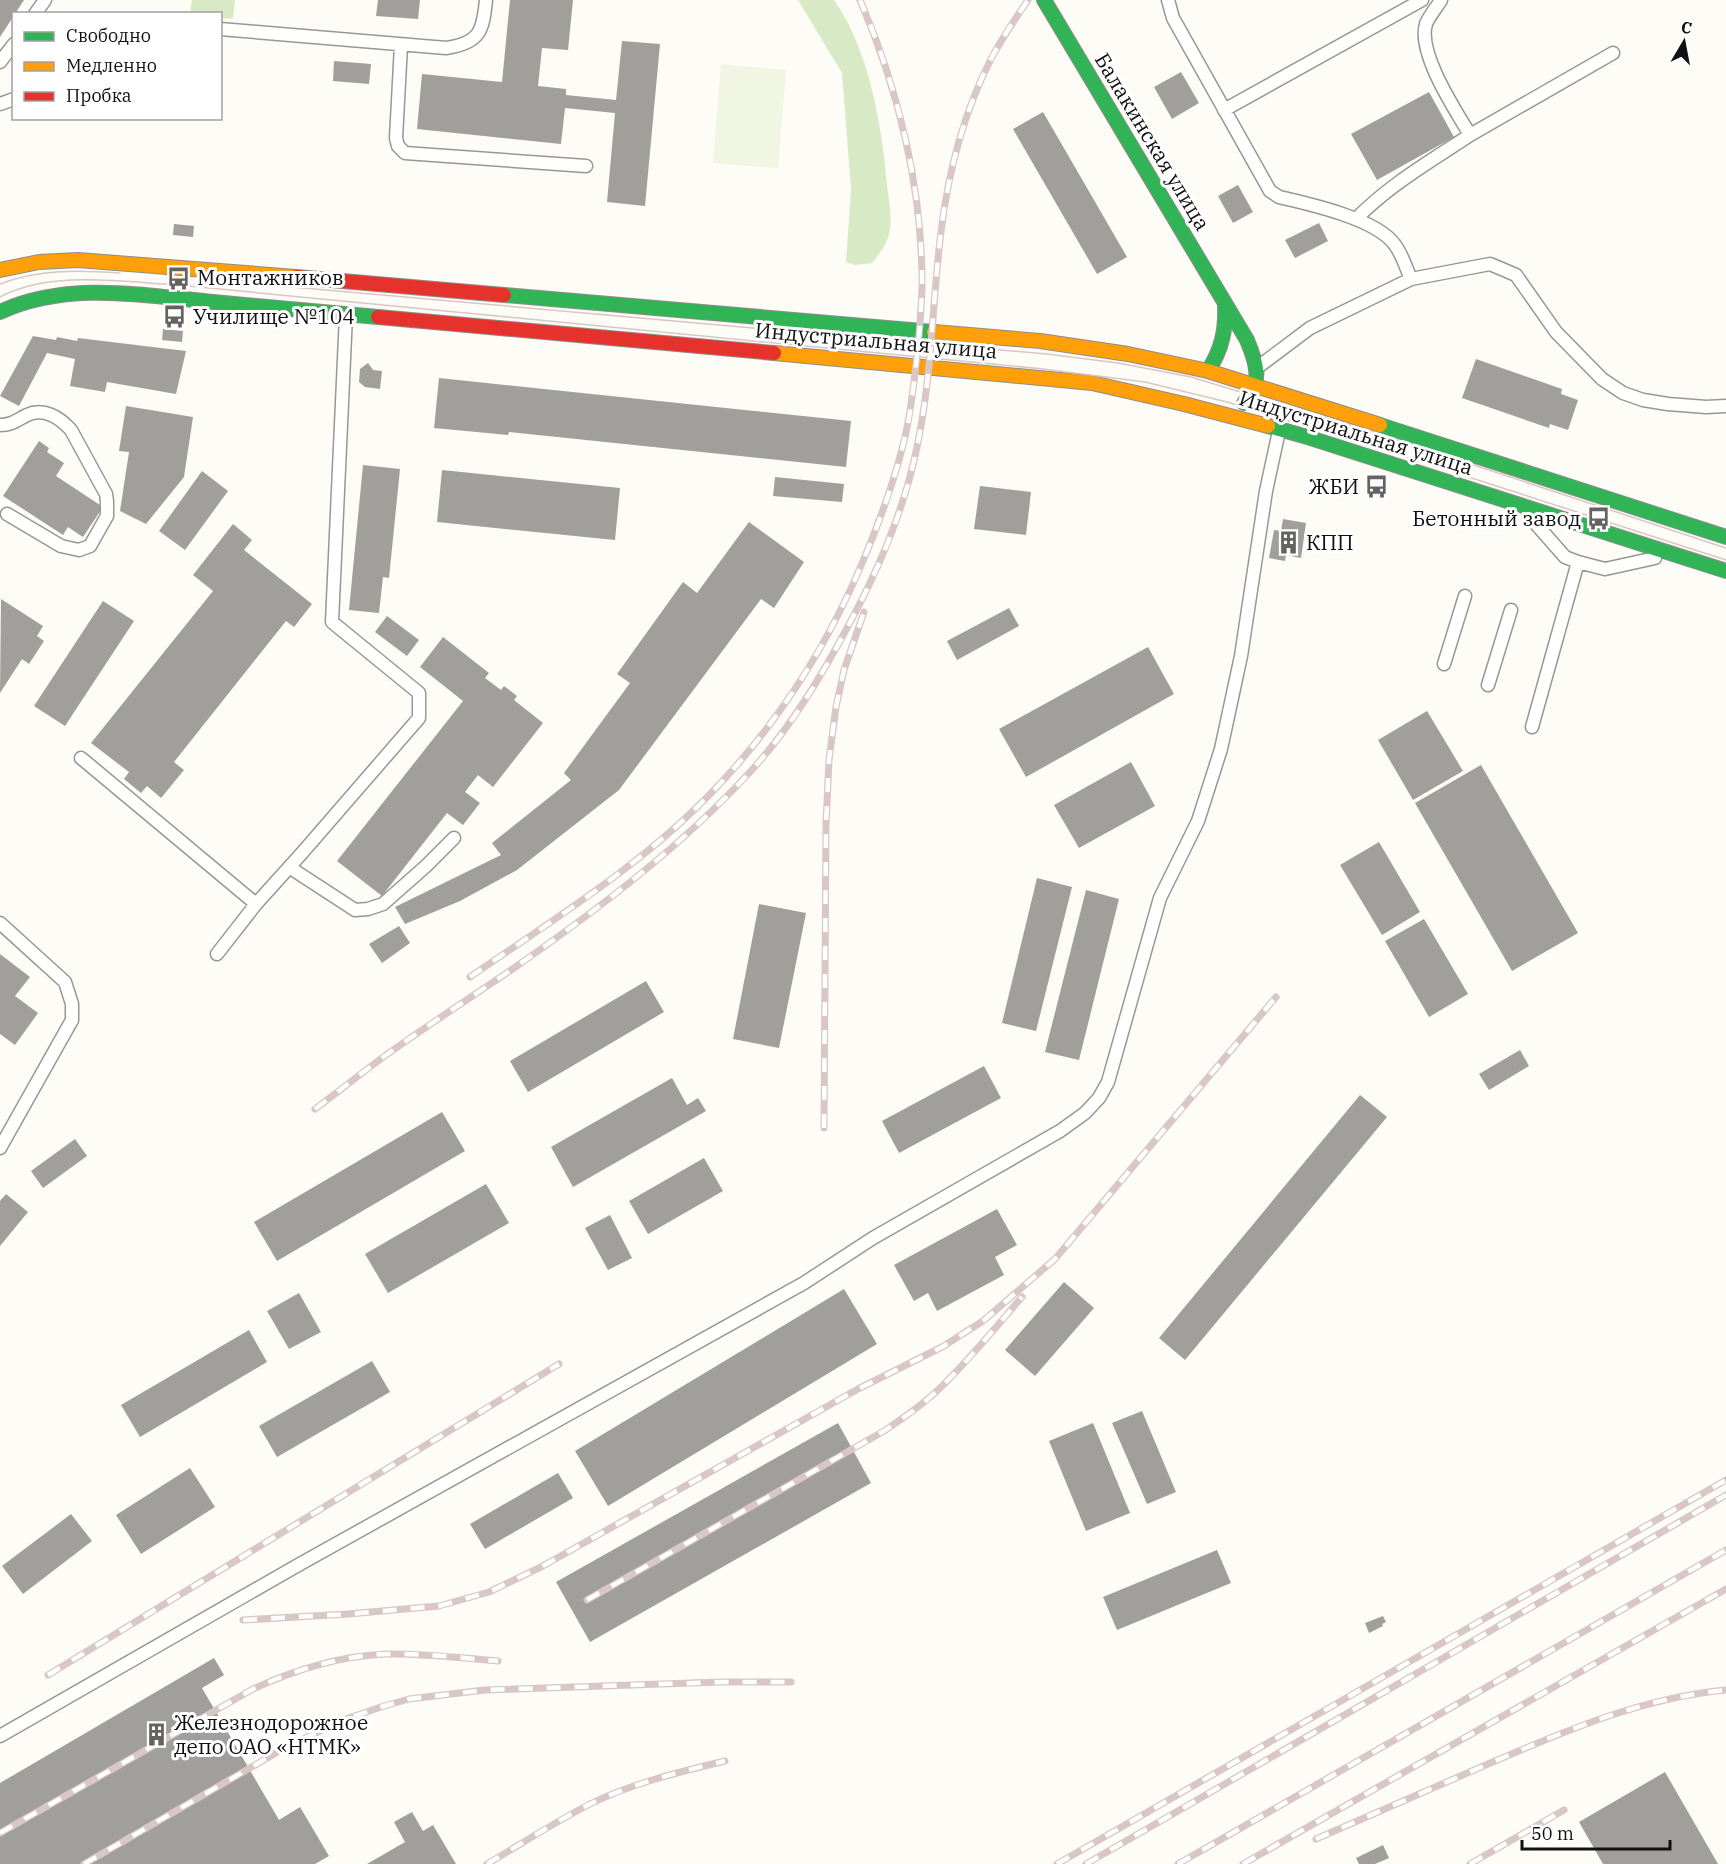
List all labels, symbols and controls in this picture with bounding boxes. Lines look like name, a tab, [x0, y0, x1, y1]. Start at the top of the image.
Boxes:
legend	[12, 12, 222, 120]
north arrow	[1654, 12, 1714, 72]
text: С	[1680, 16, 1694, 38]
text: Свободно	[66, 24, 151, 47]
street label: Балакинская улица	[1089, 48, 1217, 235]
text: Медленно	[66, 54, 157, 77]
text: Пробка	[66, 84, 132, 107]
place label: Монтажников	[197, 263, 344, 291]
bus stop icon: Монтажников	[166, 265, 192, 291]
place label: Училище №104	[193, 302, 355, 330]
bus stop icon: Училище №104	[162, 304, 188, 330]
street label: Индустриальная улица	[754, 315, 999, 365]
street label: Индустриальная улица	[1236, 383, 1477, 481]
place label: ЖБИ	[1309, 472, 1359, 500]
bus stop icon: ЖБИ	[1364, 474, 1390, 500]
place label: Бетонный завод	[1412, 504, 1581, 532]
bus stop icon: Бетонный завод	[1586, 506, 1612, 532]
place label: КПП	[1306, 528, 1353, 556]
building icon: КПП	[1275, 530, 1301, 556]
place label: Железнодорожное депо ОАО «НТМК»	[174, 1708, 368, 1760]
building icon: Железнодорожное депо ОАО «НТМК»	[143, 1722, 169, 1748]
scale bar	[1522, 1813, 1670, 1851]
text: 50 m	[1531, 1822, 1574, 1845]

